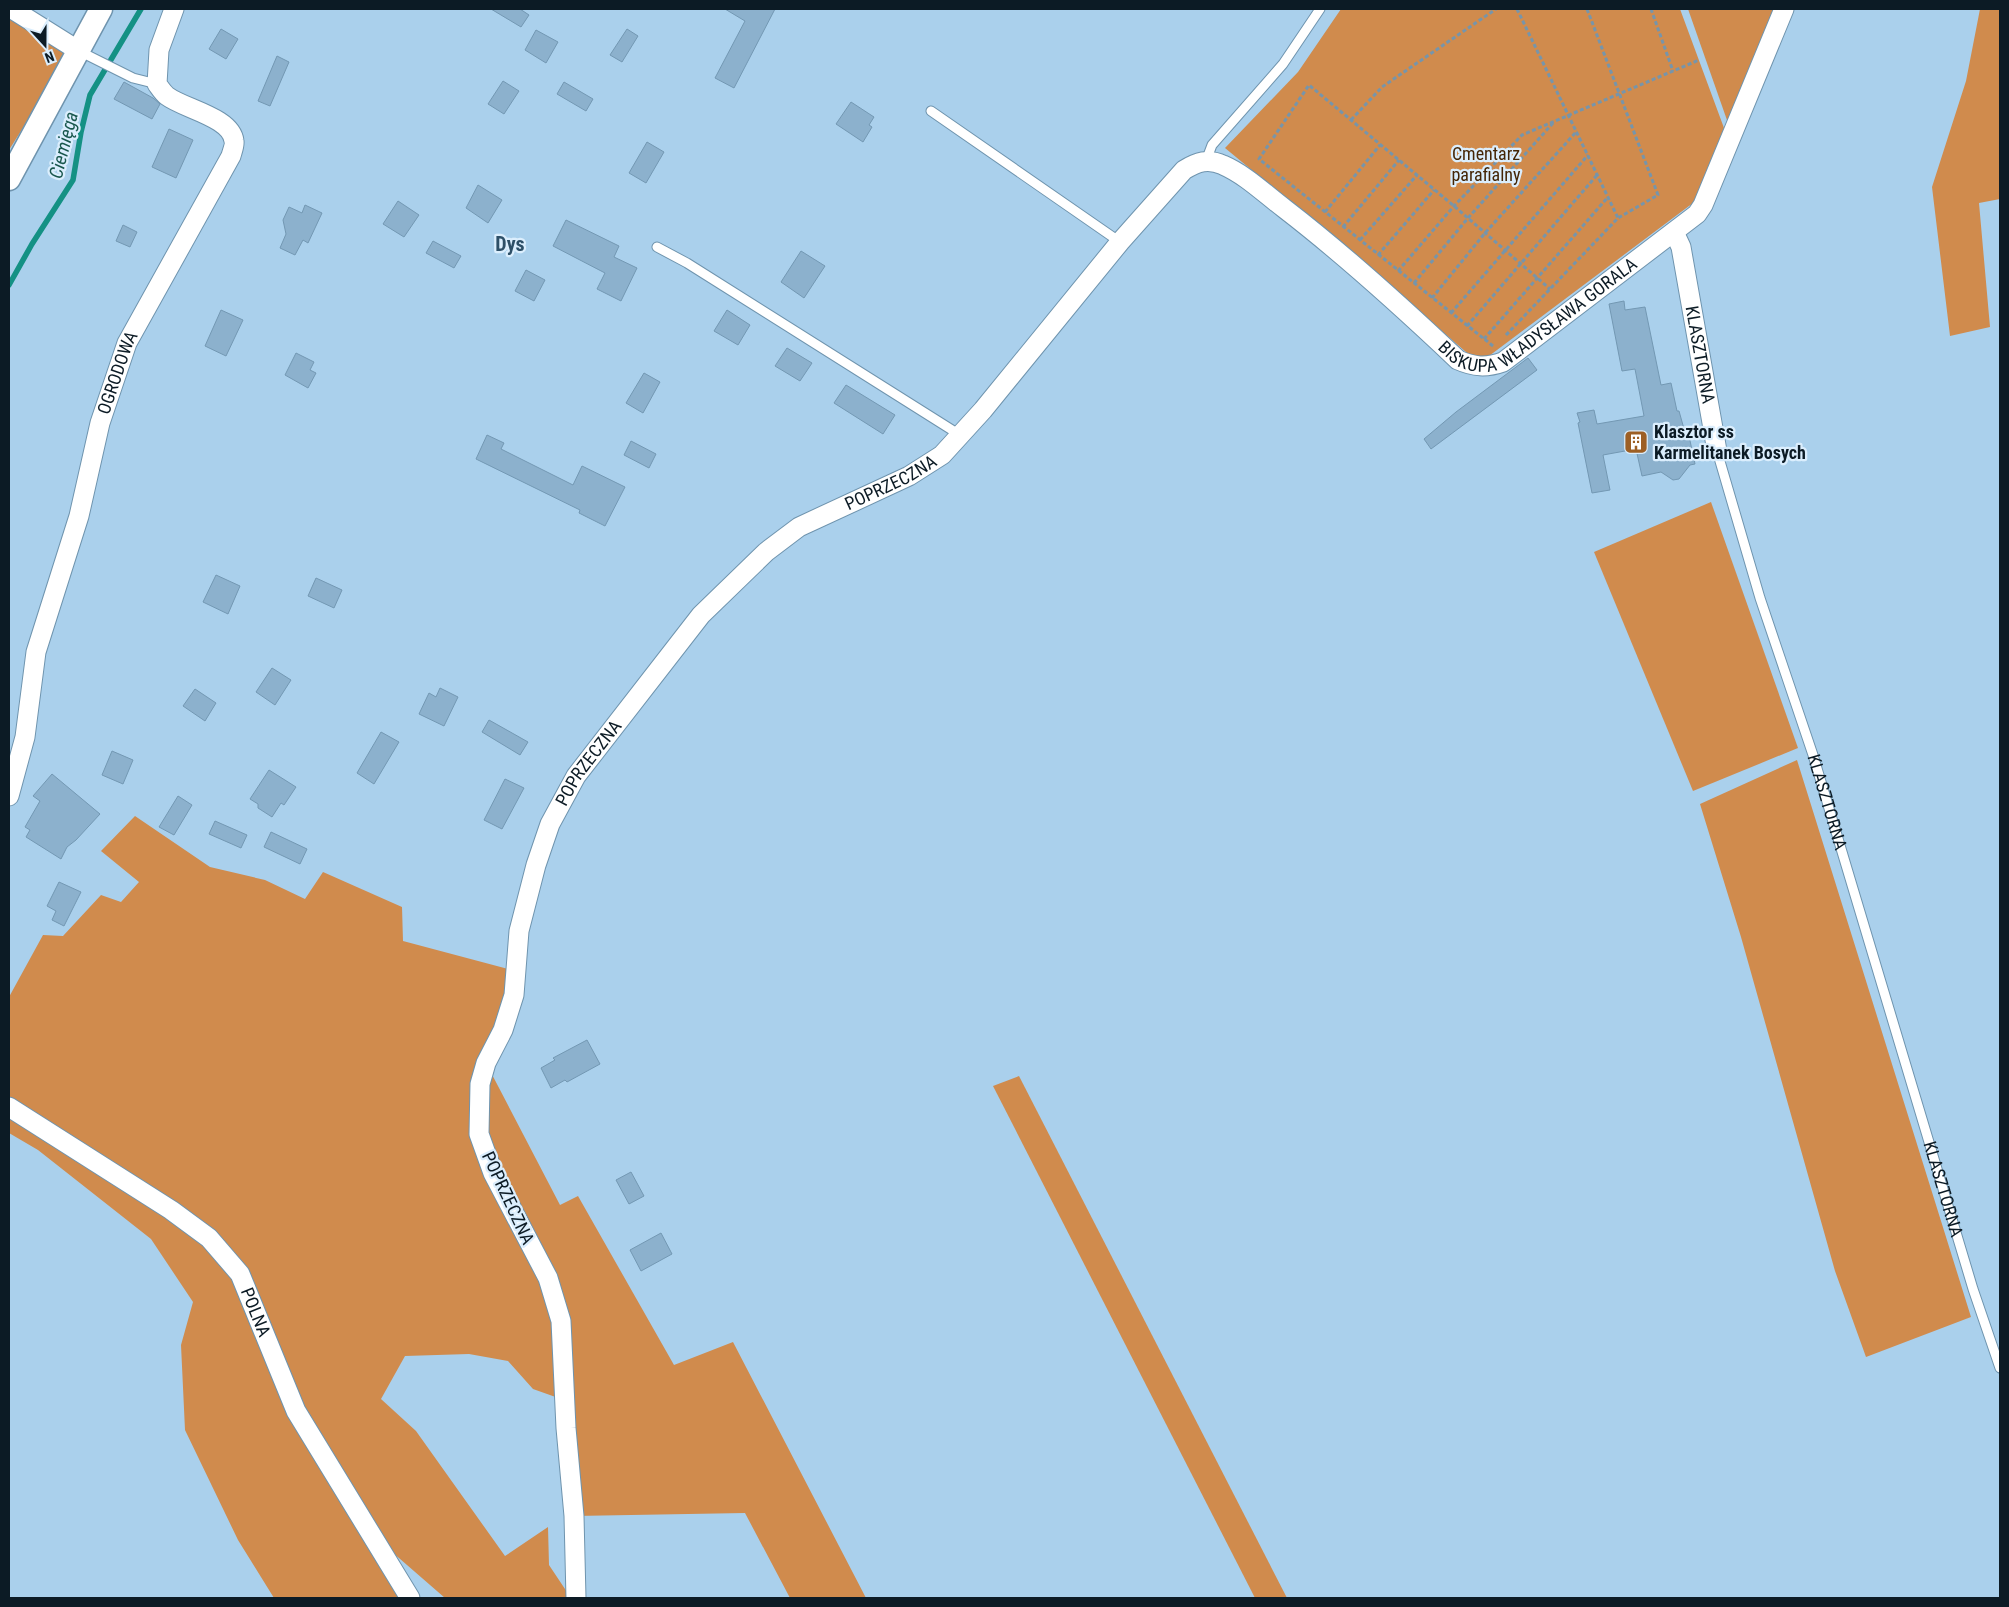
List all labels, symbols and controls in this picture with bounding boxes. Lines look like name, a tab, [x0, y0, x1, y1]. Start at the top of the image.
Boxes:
north arrow	[20, 20, 70, 70]
text: N	[43, 48, 57, 66]
water label: Ciemięga	[44, 109, 83, 181]
park label: Cmentarz parafialny	[1451, 143, 1521, 185]
district label: Dys	[495, 232, 525, 256]
street label: BISKUPA WŁADYSŁAWA GORALA	[1434, 253, 1641, 376]
street label: KLASZTORNA	[1682, 304, 1720, 406]
street label: OGRODOWA	[93, 327, 142, 417]
place label: Klasztor ss Karmelitanek Bosych	[1654, 421, 1806, 463]
building icon: Klasztor ss Karmelitanek Bosych	[1623, 429, 1649, 455]
street label: POPRZECZNA	[841, 450, 941, 514]
street label: POPRZECZNA	[551, 715, 626, 809]
street label: KLASZTORNA	[1803, 752, 1852, 853]
street label: KLASZTORNA	[1919, 1139, 1968, 1240]
street label: POPRZECZNA	[478, 1148, 539, 1248]
street label: POLNA	[237, 1284, 276, 1340]

